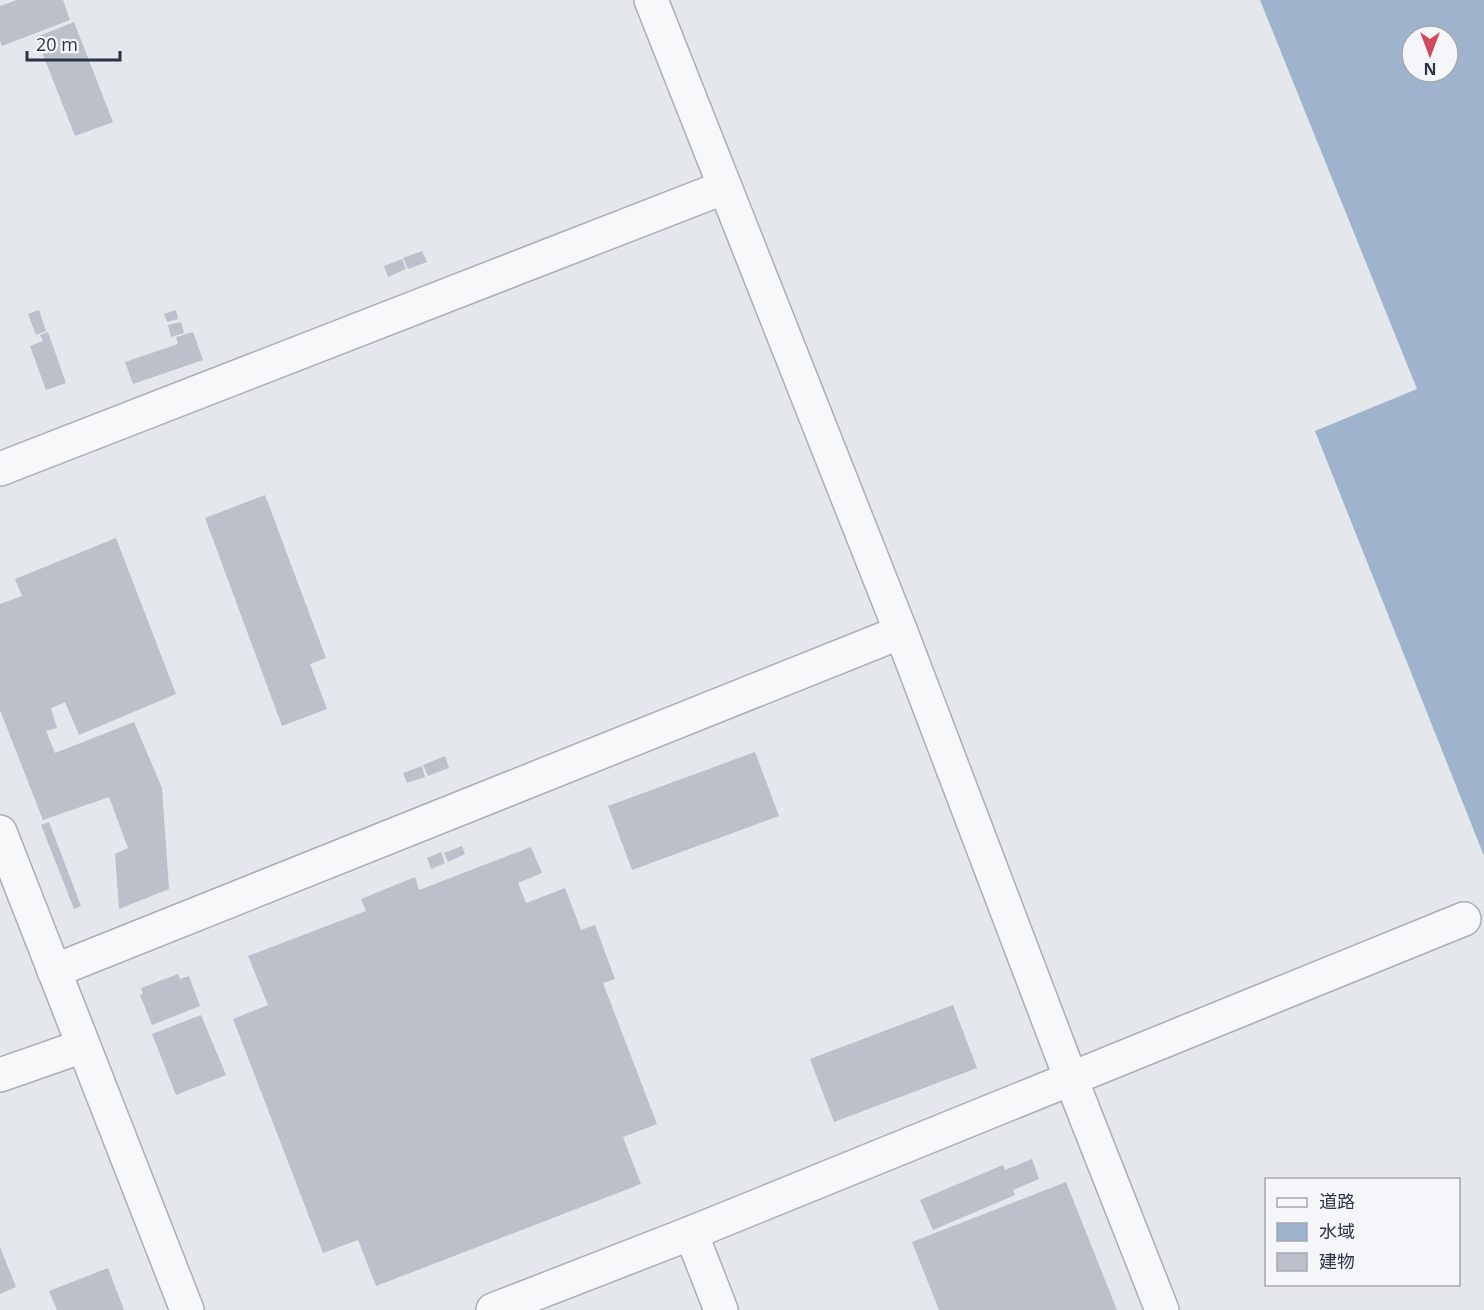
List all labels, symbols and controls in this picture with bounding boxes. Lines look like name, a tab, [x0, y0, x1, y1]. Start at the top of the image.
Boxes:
scale bar	[27, 24, 120, 62]
north arrow	[1400, 24, 1460, 84]
text: 20 m	[36, 32, 78, 56]
text: N	[1423, 58, 1437, 80]
legend	[1265, 1178, 1460, 1286]
text: 道路	[1319, 1189, 1355, 1213]
text: 水域	[1319, 1219, 1355, 1243]
text: 建物	[1319, 1249, 1355, 1273]

